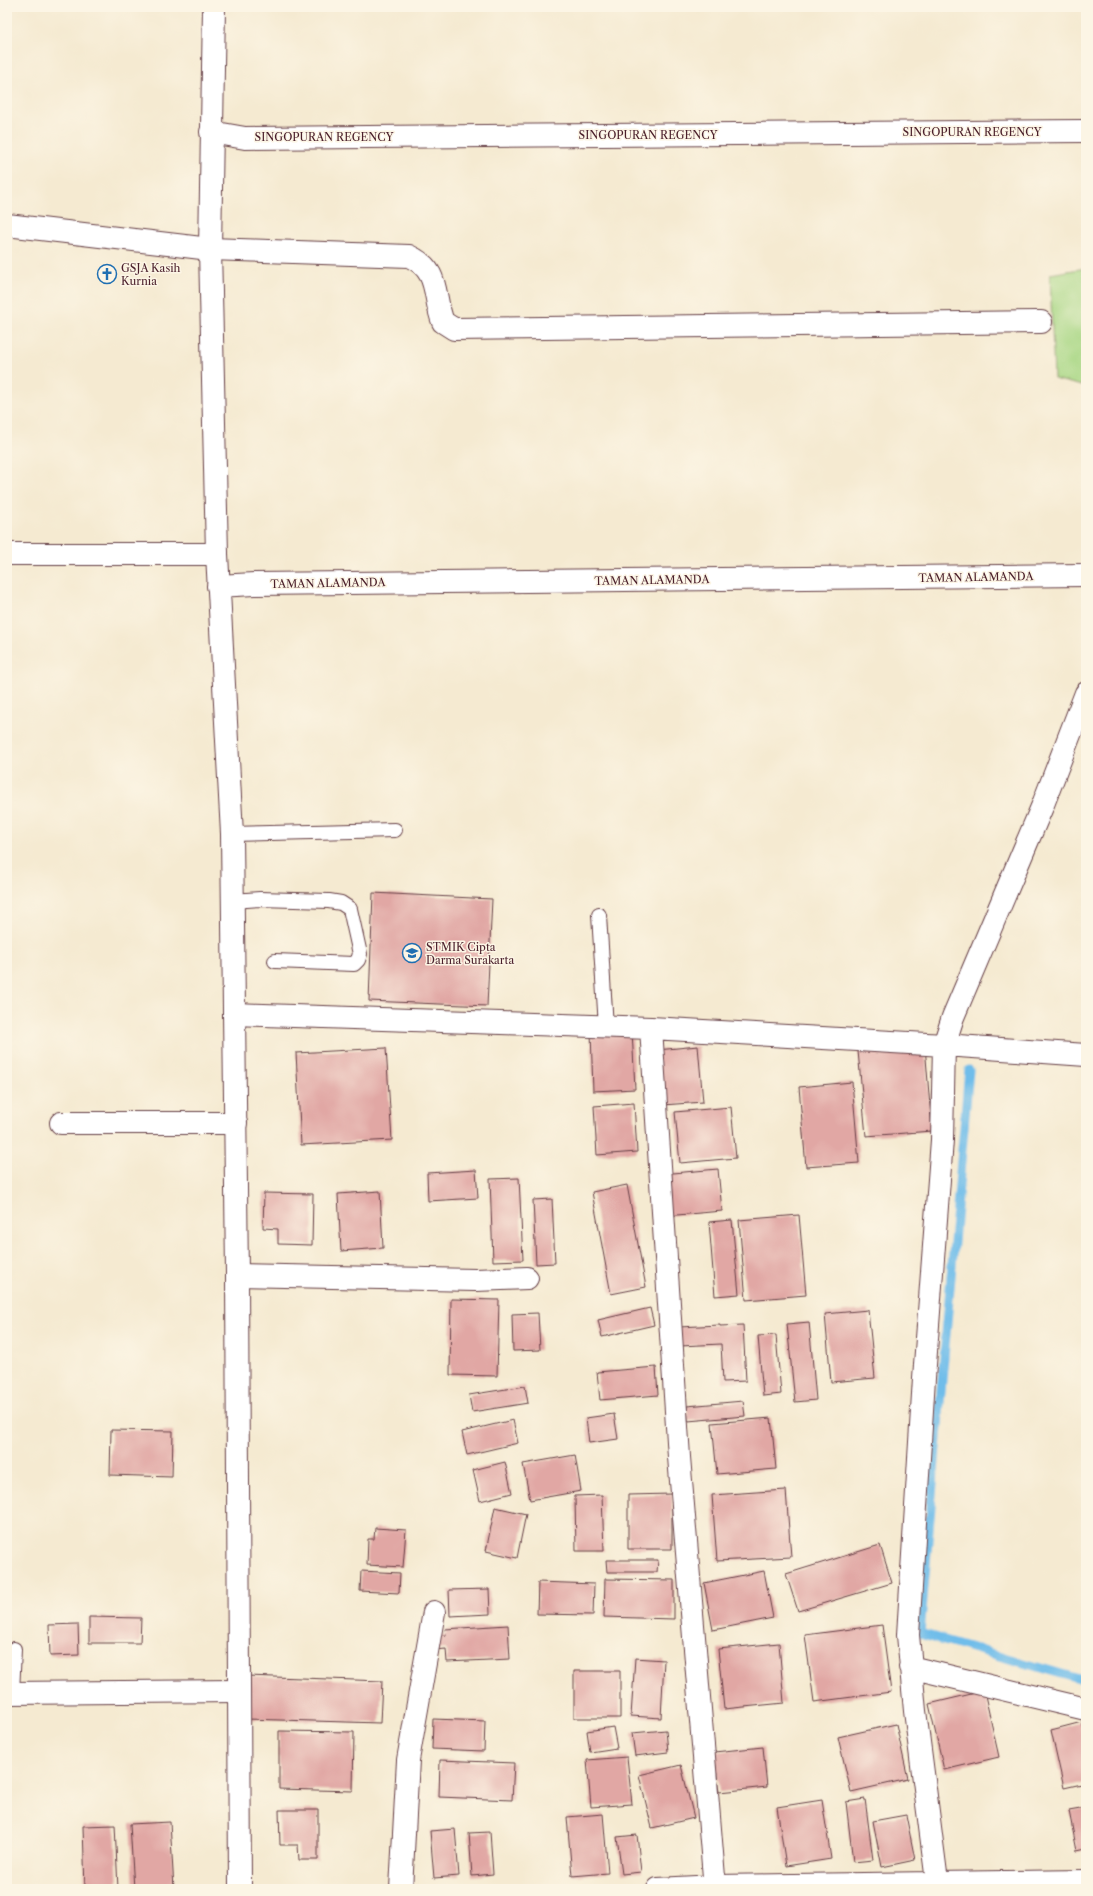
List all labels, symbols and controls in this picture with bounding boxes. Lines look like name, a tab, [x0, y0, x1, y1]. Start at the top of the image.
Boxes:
street label: SINGOPURAN REGENCY	[903, 125, 1042, 139]
street label: SINGOPURAN REGENCY	[579, 128, 718, 142]
street label: SINGOPURAN REGENCY	[255, 130, 394, 144]
place label: GSJA Kasih Kurnia	[121, 261, 181, 288]
church icon: GSJA Kasih Kurnia	[96, 263, 118, 285]
street label: TAMAN ALAMANDA	[918, 569, 1034, 585]
street label: TAMAN ALAMANDA	[594, 572, 710, 588]
street label: TAMAN ALAMANDA	[270, 575, 386, 591]
place label: STMIK Cipta Darma Surakarta	[426, 940, 514, 967]
school or university icon: STMIK Cipta Darma Surakarta	[401, 942, 423, 964]

